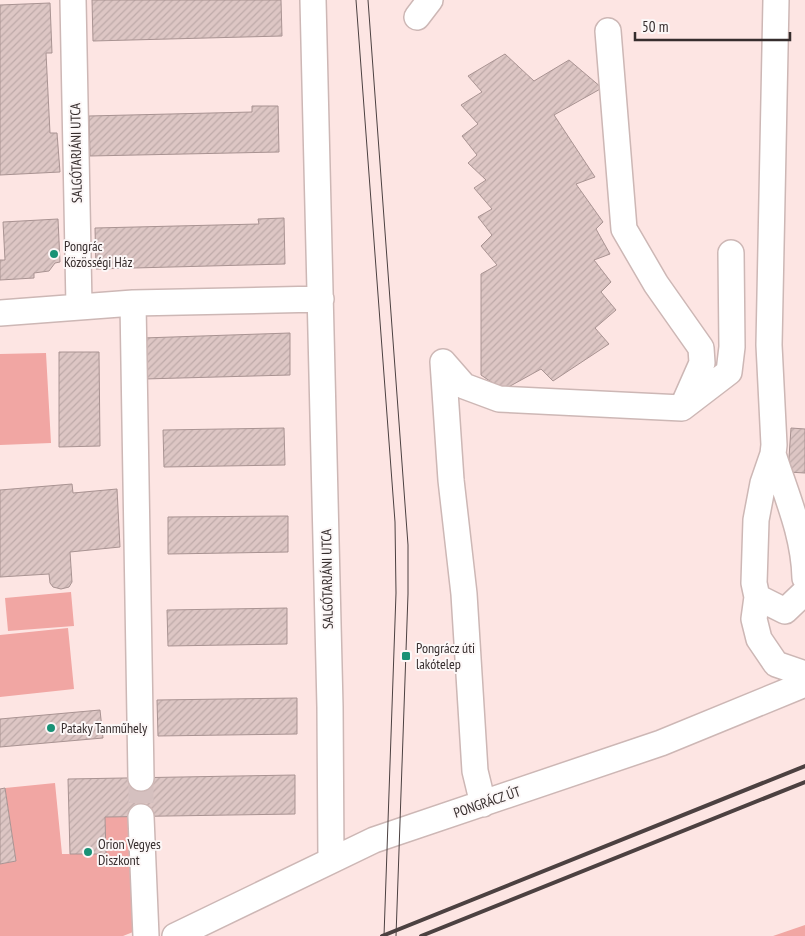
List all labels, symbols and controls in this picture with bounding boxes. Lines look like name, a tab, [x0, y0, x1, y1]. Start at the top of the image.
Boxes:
scale bar	[635, 10, 790, 42]
text: 50 m	[642, 17, 668, 36]
street label: SALGÓTARJÁNI UTCA	[66, 102, 86, 203]
place label: Pongrác Közösségi Ház	[64, 237, 133, 271]
marker: Pongrác Közösségi Ház	[48, 248, 60, 260]
street label: SALGÓTARJÁNI UTCA	[317, 528, 337, 629]
place label: Pongrácz úti lakótelep	[416, 639, 475, 673]
marker: Pongrácz úti lakótelep	[400, 650, 412, 662]
place label: Pataky Tanműhely	[61, 719, 148, 737]
marker: Pataky Tanműhely	[45, 722, 57, 734]
street label: PONGRÁCZ ÚT	[451, 782, 523, 822]
place label: Orion Vegyes Diszkont	[98, 835, 161, 869]
marker: Orion Vegyes Diszkont	[82, 846, 94, 858]

